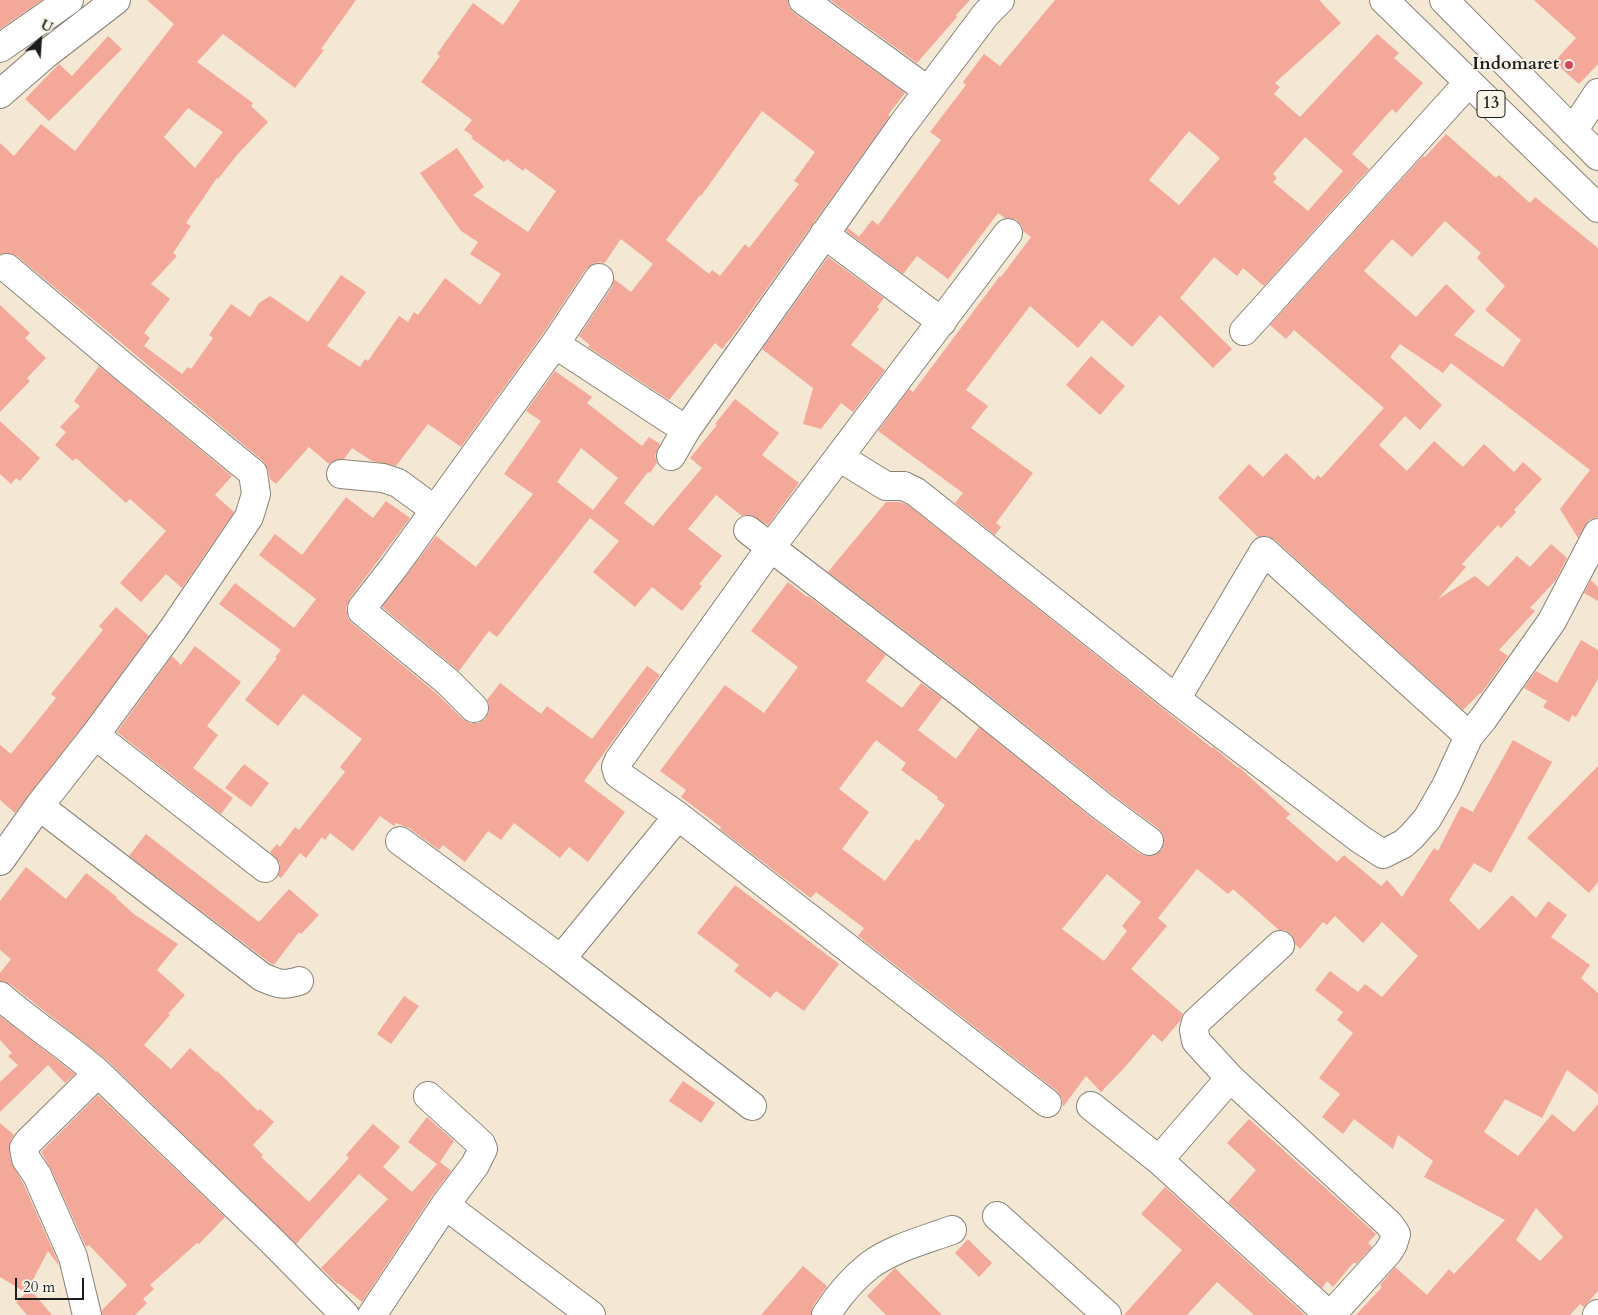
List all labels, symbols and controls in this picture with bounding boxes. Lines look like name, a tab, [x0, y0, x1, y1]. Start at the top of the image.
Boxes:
north arrow	[15, 15, 65, 65]
text: U	[37, 15, 56, 37]
place label: Indomaret	[1472, 54, 1559, 76]
marker: Indomaret	[1563, 59, 1575, 71]
road number: 13	[1477, 90, 1505, 118]
scale bar	[18, 1268, 86, 1300]
text: 20 m	[23, 1277, 55, 1297]

